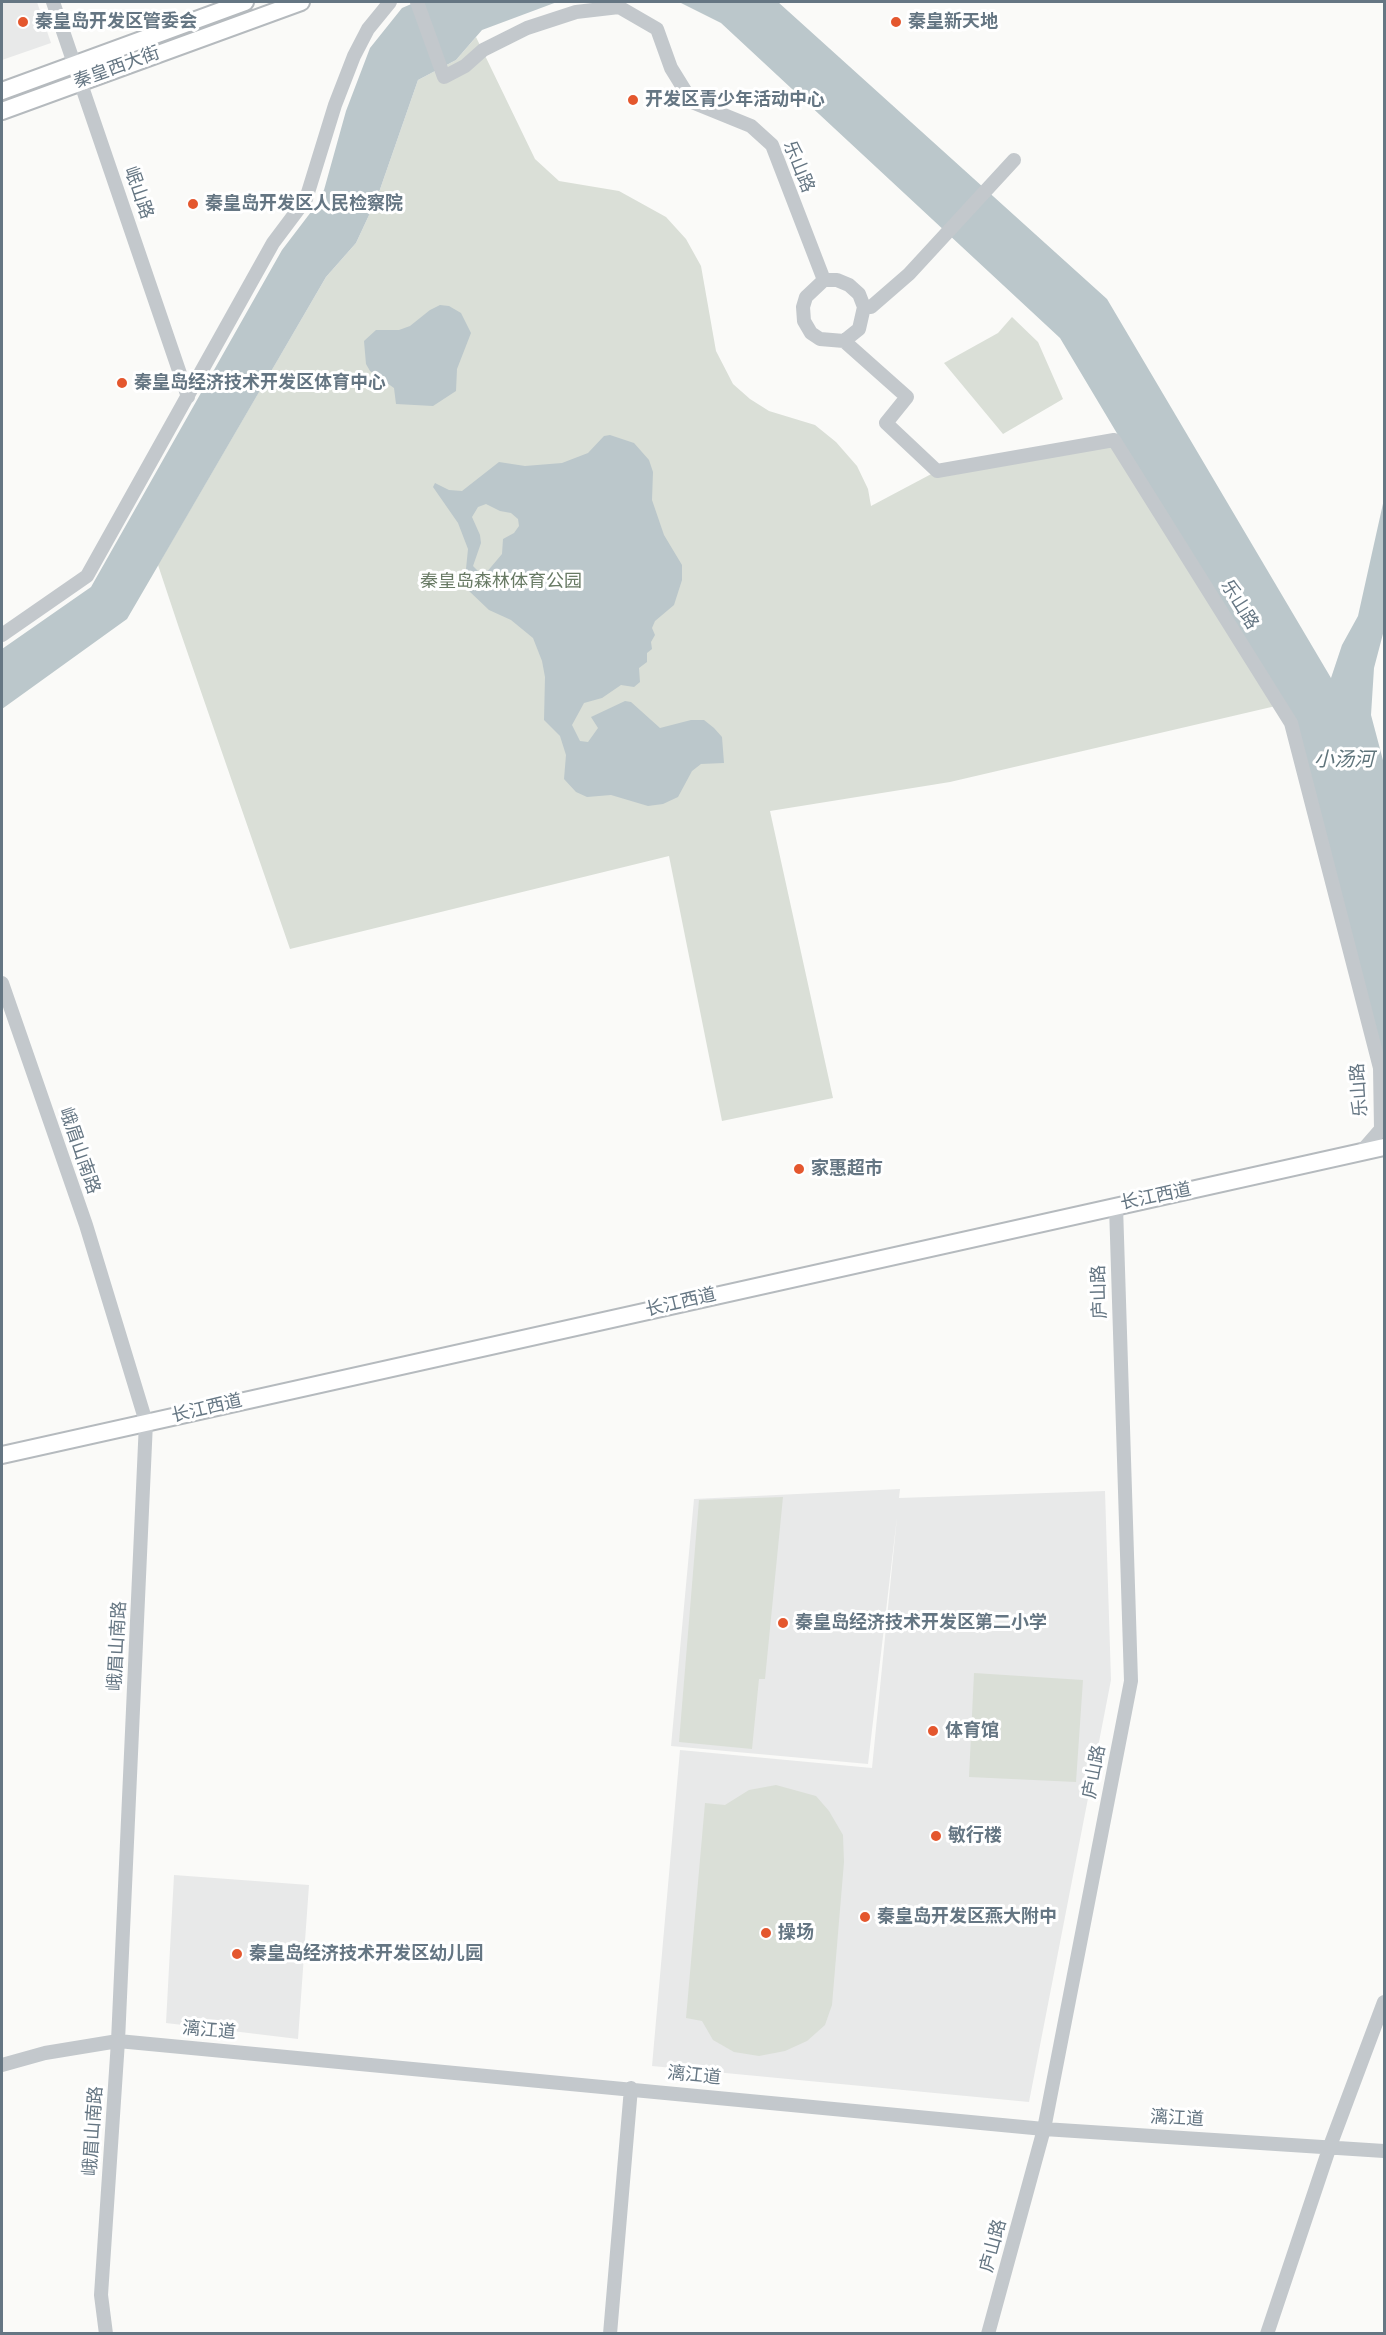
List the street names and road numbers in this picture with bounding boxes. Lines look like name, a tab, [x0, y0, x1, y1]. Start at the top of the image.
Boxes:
street label: 秦皇西大街	[71, 42, 163, 94]
street label: 乐山路	[778, 138, 818, 196]
street label: 岷山路	[119, 164, 157, 222]
street label: 乐山路	[1216, 576, 1262, 634]
street label: 乐山路	[1347, 1062, 1373, 1118]
street label: 峨眉山南路	[54, 1105, 104, 1197]
street label: 长江西道	[1119, 1179, 1193, 1215]
street label: 庐山路	[1088, 1265, 1112, 1319]
street label: 长江西道	[643, 1284, 719, 1322]
street label: 长江西道	[169, 1390, 245, 1428]
street label: 峨眉山南路	[105, 1600, 131, 1692]
street label: 庐山路	[1079, 1743, 1111, 1801]
street label: 漓江道	[181, 2018, 237, 2044]
street label: 漓江道	[666, 2062, 722, 2090]
street label: 峨眉山南路	[80, 2085, 108, 2177]
street label: 漓江道	[1149, 2107, 1205, 2131]
street label: 庐山路	[977, 2217, 1011, 2275]

